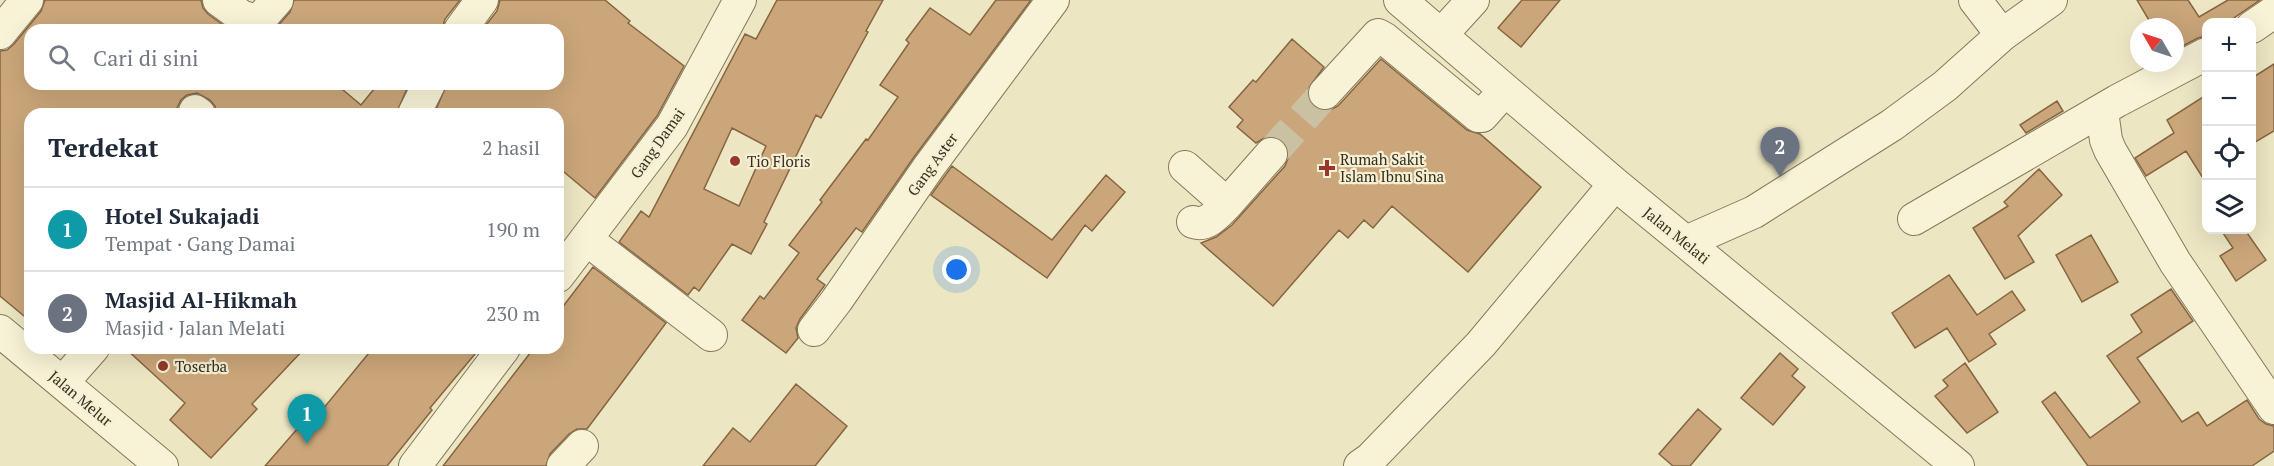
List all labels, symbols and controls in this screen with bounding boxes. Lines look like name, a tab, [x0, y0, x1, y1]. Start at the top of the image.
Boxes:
north arrow	[2130, 18, 2184, 72]
map controls	[2202, 18, 2256, 234]
button: +	[2202, 18, 2256, 72]
search box	[24, 24, 564, 90]
icon: search	[45, 41, 78, 74]
text: Cari di sini	[93, 43, 199, 72]
button: −	[2202, 72, 2256, 126]
street label: Gang Damai	[625, 104, 689, 182]
button: locate	[2202, 126, 2256, 180]
street label: Gang Aster	[902, 128, 962, 200]
pin: 2	[1760, 128, 1800, 177]
text: Terdekat	[48, 130, 159, 164]
text: 2 hasil	[482, 134, 540, 161]
place label: Rumah Sakit Islam Ibnu Sina	[1340, 149, 1445, 186]
place label: Tio Floris	[747, 151, 810, 171]
marker: Tio Floris	[728, 154, 742, 168]
marker: Rumah Sakit Islam Ibnu Sina	[1318, 159, 1336, 177]
button: layers	[2202, 180, 2256, 234]
text: Hotel Sukajadi	[105, 201, 260, 230]
street label: Jalan Melati	[1640, 202, 1714, 268]
text: 1	[62, 216, 73, 243]
text: 190 m	[486, 216, 540, 243]
text: Tempat · Gang Damai	[105, 230, 296, 257]
your location	[942, 255, 971, 284]
text: Masjid Al-Hikmah	[105, 285, 297, 314]
text: 2	[62, 300, 73, 327]
text: 230 m	[486, 300, 540, 327]
text: Masjid · Jalan Melati	[105, 314, 285, 341]
place label: Toserba	[175, 356, 228, 376]
marker: Toserba	[156, 359, 170, 373]
street label: Jalan Melur	[45, 366, 117, 430]
pin: 1	[288, 394, 326, 444]

